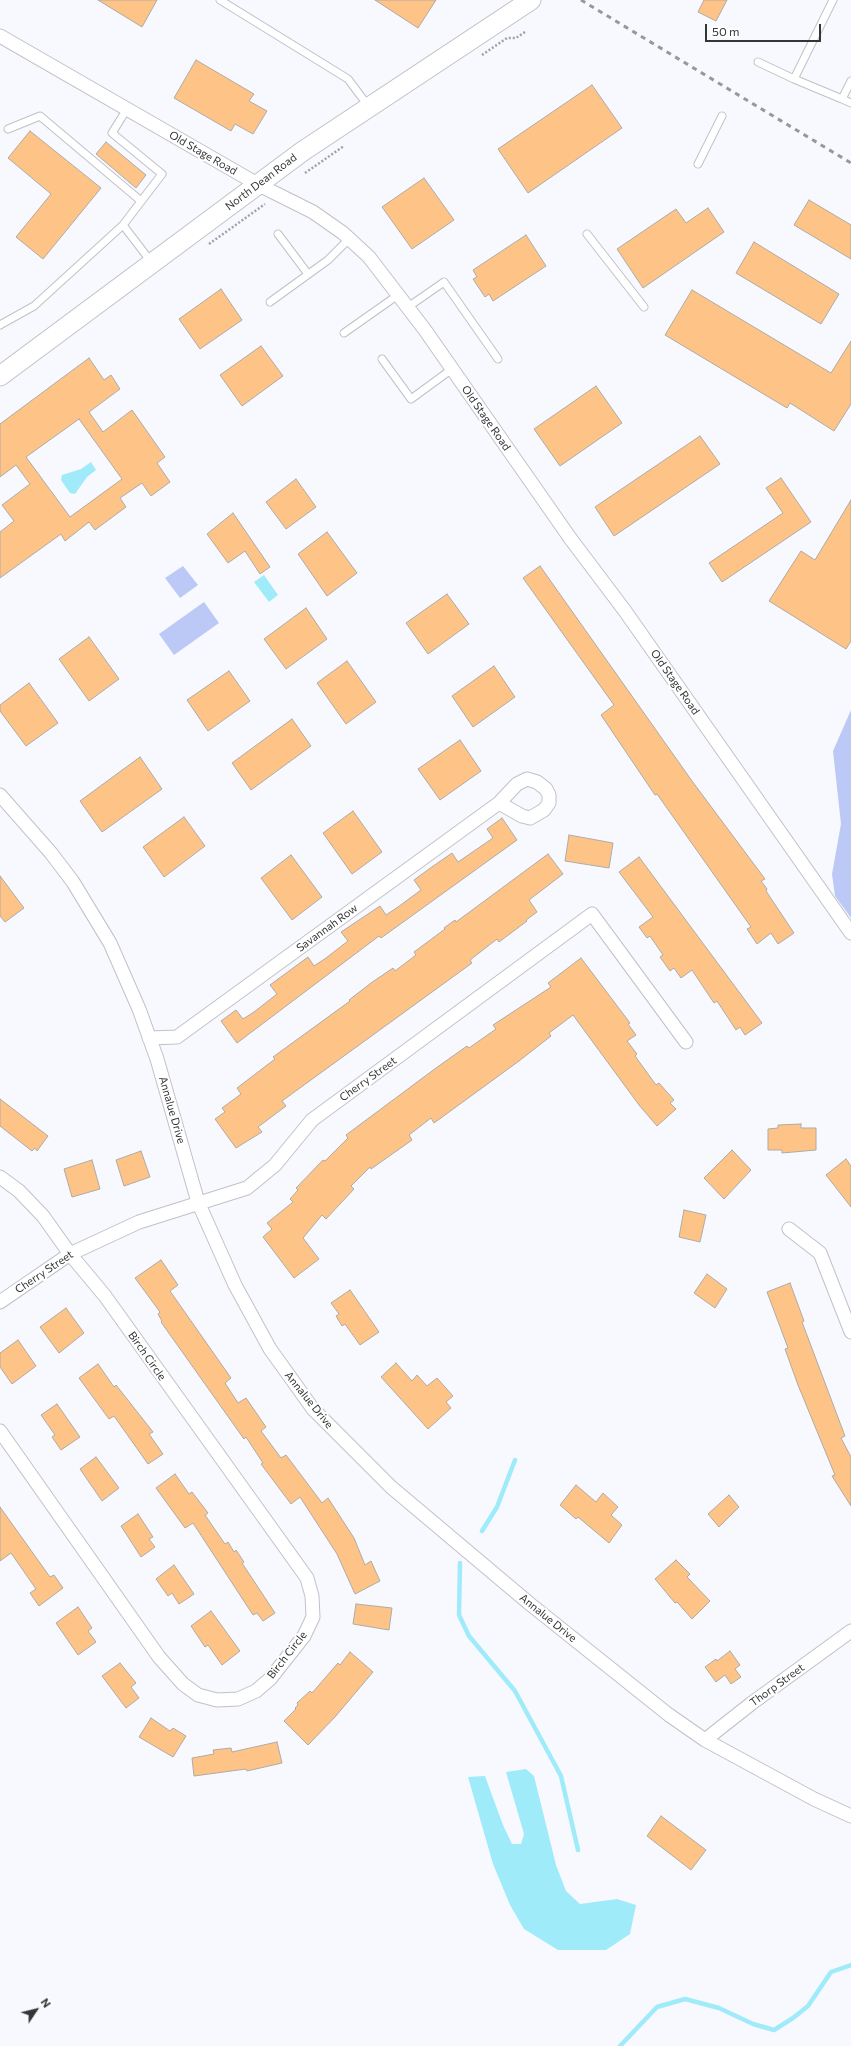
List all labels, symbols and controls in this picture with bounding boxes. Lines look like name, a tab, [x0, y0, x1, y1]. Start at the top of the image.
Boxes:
scale bar	[707, 16, 823, 42]
text: 50 m	[712, 24, 740, 38]
street label: Old Stage Road	[167, 128, 239, 178]
street label: North Dean Road	[223, 151, 299, 213]
street label: Old Stage Road	[459, 383, 513, 453]
street label: Old Stage Road	[648, 647, 702, 717]
street label: Savannah Row	[294, 901, 360, 955]
street label: Cherry Street	[337, 1054, 399, 1104]
street label: Annalue Drive	[156, 1075, 188, 1145]
street label: Cherry Street	[12, 1248, 76, 1296]
street label: Birch Circle	[125, 1329, 169, 1383]
street label: Annalue Drive	[282, 1369, 336, 1431]
street label: Annalue Drive	[517, 1591, 579, 1645]
street label: Birch Circle	[264, 1629, 310, 1681]
street label: Thorp Street	[747, 1661, 807, 1709]
north arrow	[16, 1990, 56, 2030]
text: N	[39, 1996, 54, 2010]

